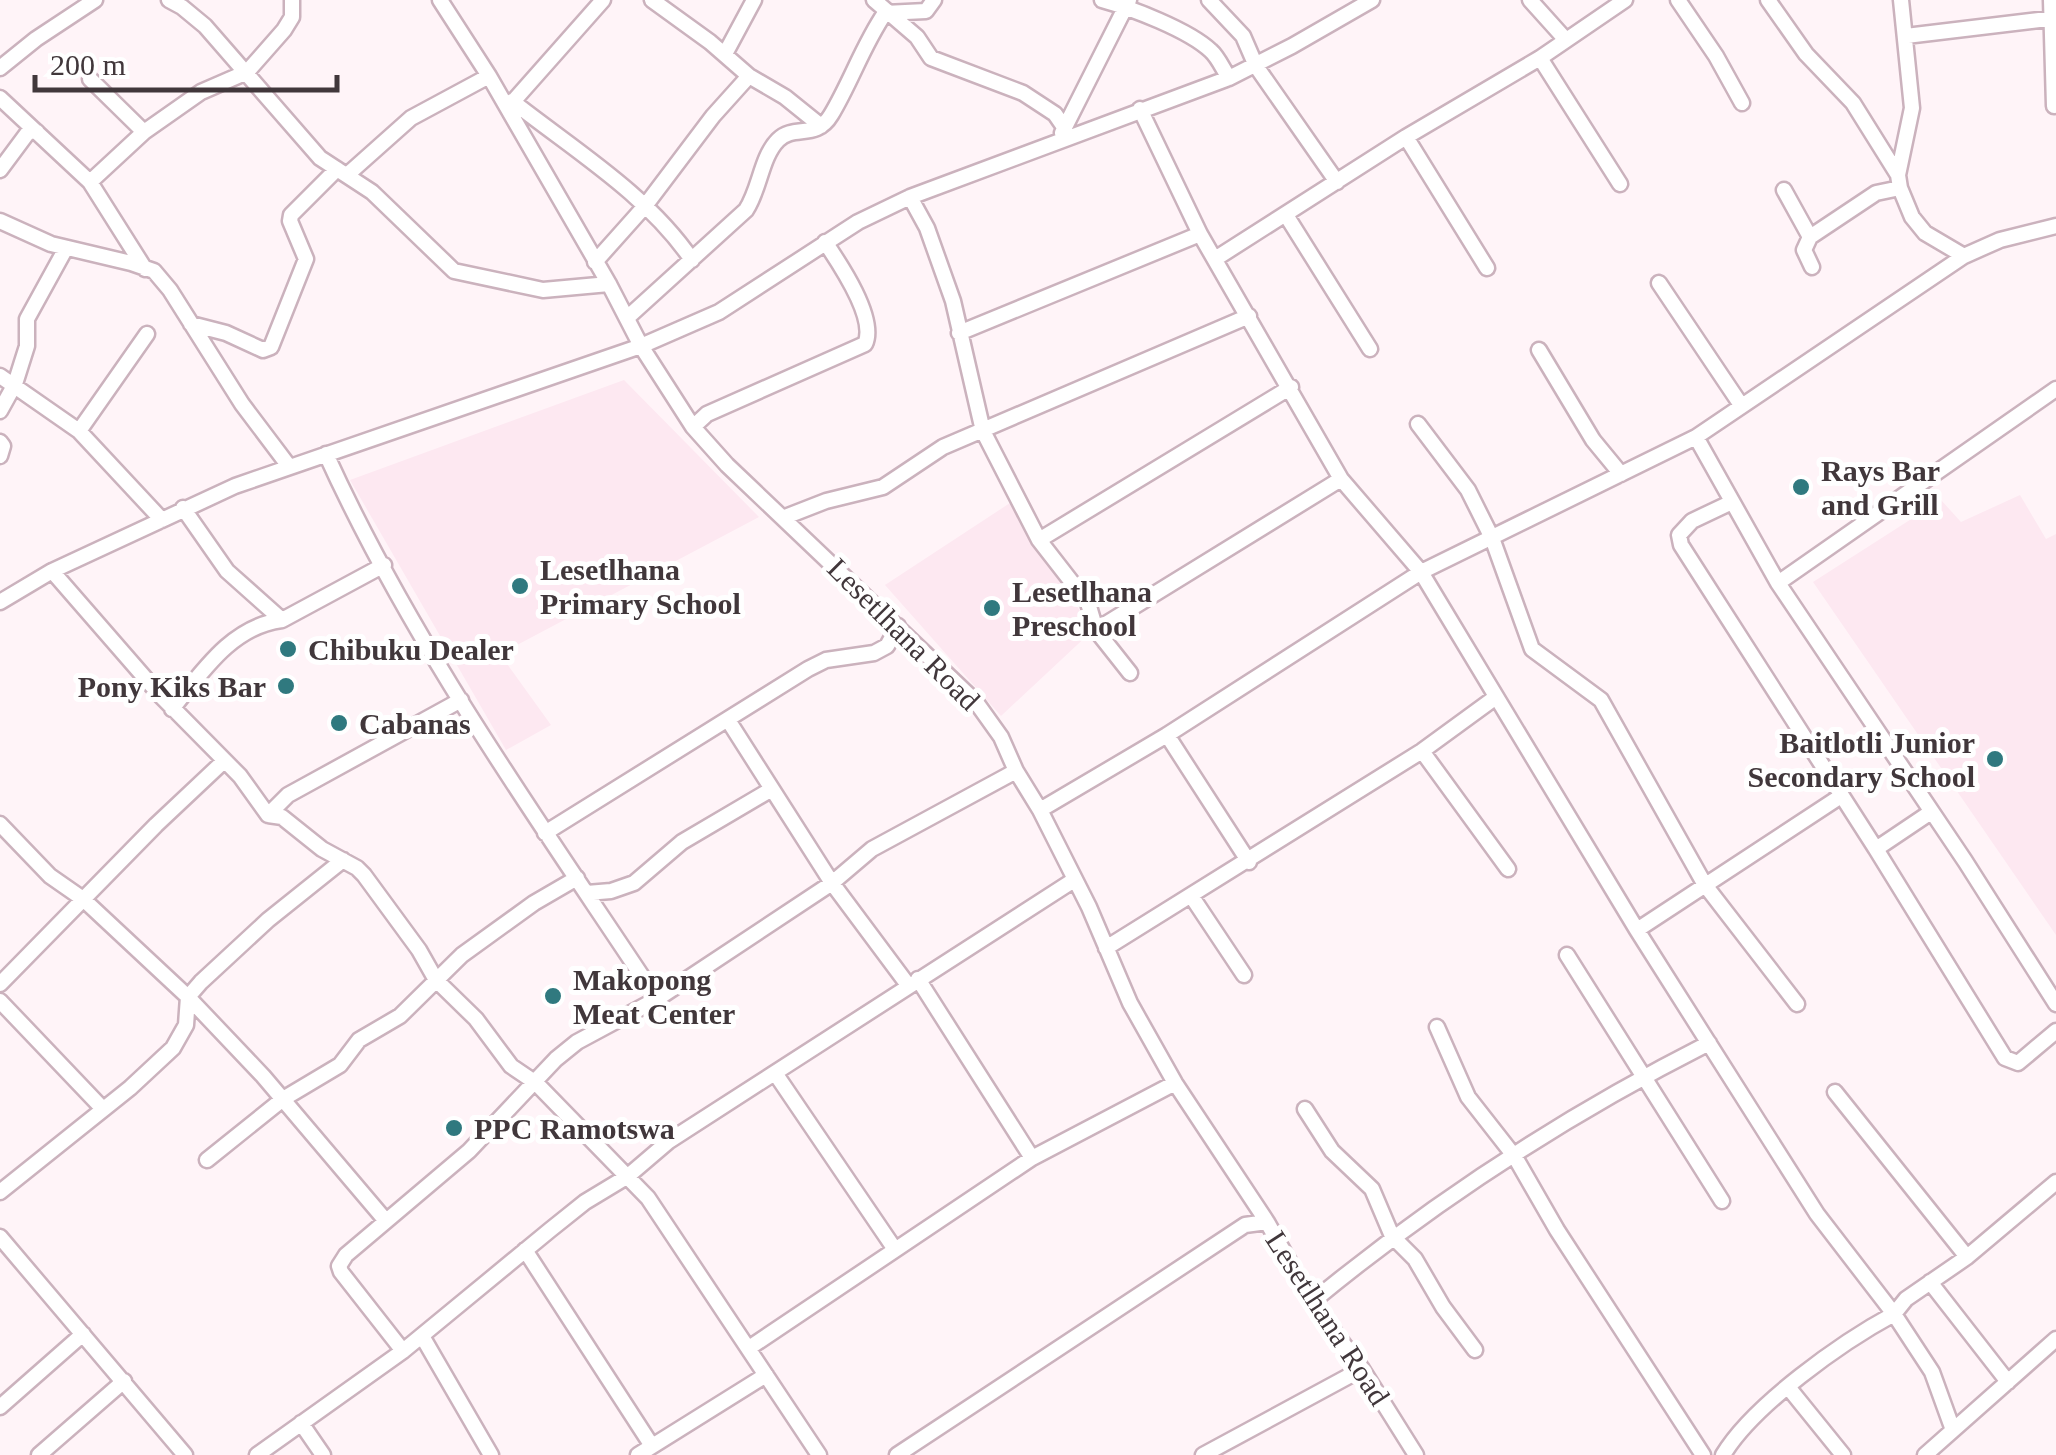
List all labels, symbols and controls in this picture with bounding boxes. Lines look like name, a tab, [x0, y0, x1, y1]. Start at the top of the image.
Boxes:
scale bar	[35, 30, 338, 92]
text: 200 m	[50, 48, 126, 81]
place label: Rays Bar and Grill	[1821, 454, 1940, 521]
marker: Rays Bar and Grill	[1790, 476, 1812, 498]
street label: Lesetlhana Road	[821, 551, 987, 717]
place label: Lesetlhana Primary School	[540, 553, 741, 620]
marker: Lesetlhana Primary School	[509, 575, 531, 597]
place label: Lesetlhana Preschool	[1012, 575, 1152, 642]
marker: Lesetlhana Preschool	[981, 597, 1003, 619]
place label: Chibuku Dealer	[308, 633, 514, 666]
marker: Chibuku Dealer	[277, 638, 299, 660]
place label: Pony Kiks Bar	[78, 670, 266, 703]
marker: Pony Kiks Bar	[275, 675, 297, 697]
place label: Cabanas	[359, 707, 471, 740]
marker: Cabanas	[328, 712, 350, 734]
place label: Baitlotli Junior Secondary School	[1747, 726, 1975, 793]
marker: Baitlotli Junior Secondary School	[1984, 748, 2006, 770]
place label: Makopong Meat Center	[573, 963, 735, 1030]
marker: Makopong Meat Center	[542, 985, 564, 1007]
place label: PPC Ramotswa	[474, 1112, 675, 1145]
marker: PPC Ramotswa	[443, 1117, 465, 1139]
street label: Lesetlhana Road	[1259, 1225, 1397, 1411]

